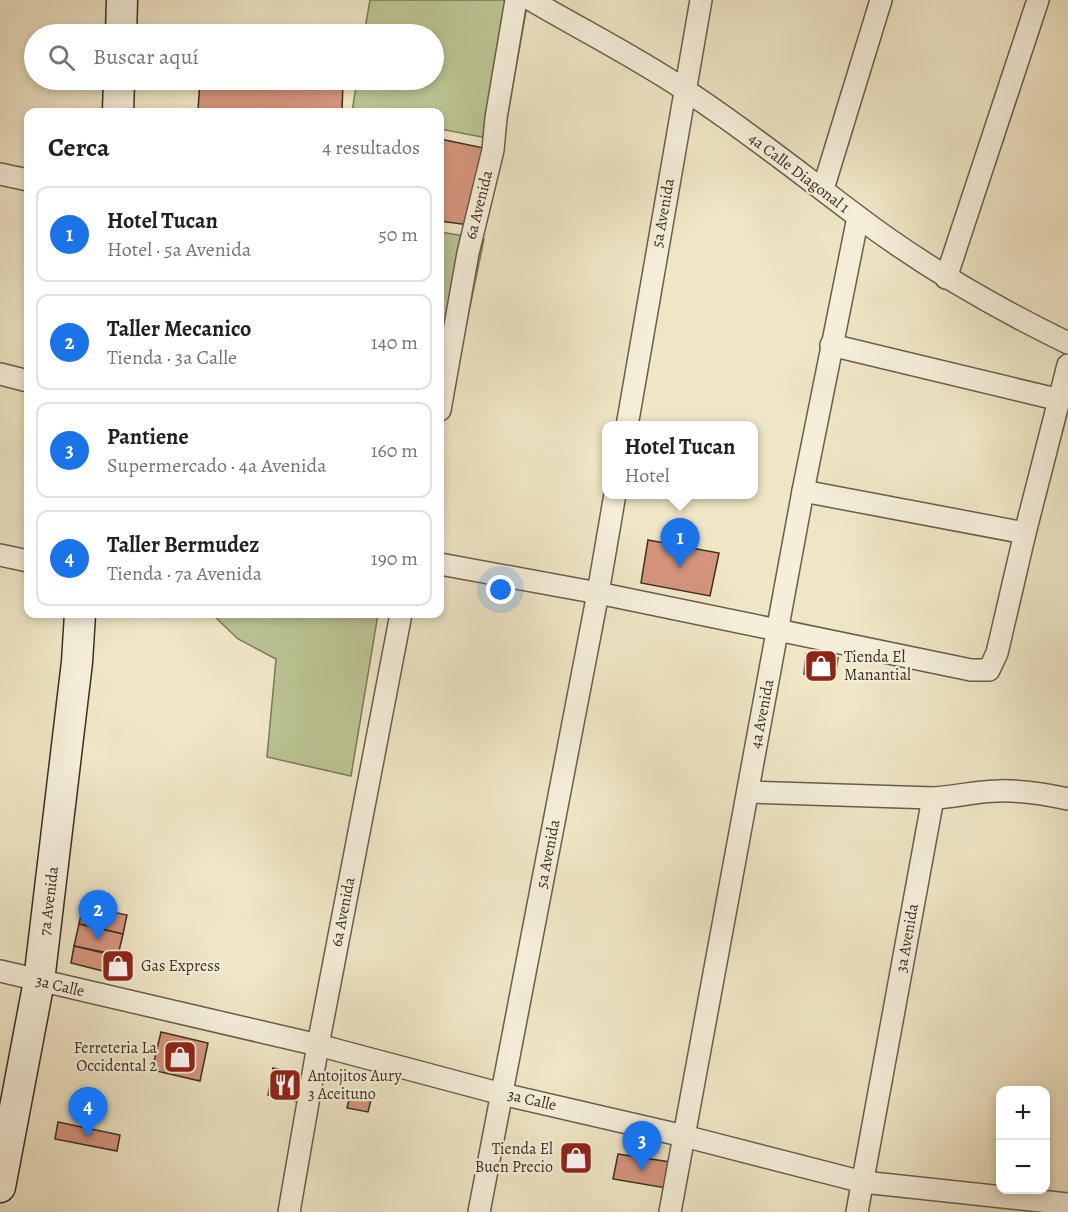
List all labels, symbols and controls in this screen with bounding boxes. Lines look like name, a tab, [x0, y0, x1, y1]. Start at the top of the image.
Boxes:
search box	[24, 24, 444, 90]
icon: search	[45, 41, 78, 74]
text: Buscar aquí	[93, 42, 199, 72]
street label: 4a Calle Diagonal 1	[744, 128, 855, 219]
text: Cerca	[48, 130, 110, 165]
text: 4 resultados	[322, 134, 420, 161]
street label: 6a Avenida	[460, 168, 498, 242]
street label: 5a Avenida	[646, 176, 680, 249]
text: Hotel Tucan	[107, 206, 218, 236]
text: 1	[66, 221, 73, 248]
text: 50 m	[378, 221, 418, 248]
text: Hotel · 5a Avenida	[107, 236, 251, 263]
text: Taller Mecanico	[107, 314, 251, 344]
text: 2	[65, 329, 74, 356]
text: 140 m	[371, 329, 418, 356]
text: Tienda · 3a Calle	[107, 344, 237, 371]
popup	[602, 421, 758, 499]
text: Pantiene	[107, 422, 189, 452]
text: Hotel Tucan	[625, 432, 735, 462]
text: 3	[65, 437, 74, 464]
text: 160 m	[371, 437, 418, 464]
text: Supermercado · 4a Avenida	[107, 452, 327, 479]
text: Hotel	[625, 462, 670, 489]
pin: 1	[660, 518, 700, 568]
text: Taller Bermudez	[107, 530, 259, 560]
text: 4	[65, 545, 74, 572]
text: 190 m	[371, 545, 418, 572]
text: Tienda · 7a Avenida	[107, 560, 262, 587]
your location	[486, 575, 515, 604]
place label: Tienda El Manantial	[844, 646, 911, 686]
shop icon: Tienda El Manantial	[803, 648, 839, 684]
street label: 4a Avenida	[744, 677, 780, 751]
street label: 5a Avenida	[531, 817, 566, 890]
street label: 7a Avenida	[34, 865, 64, 937]
street label: 6a Avenida	[325, 875, 361, 949]
pin: 2	[78, 890, 118, 940]
street label: 3a Avenida	[890, 901, 924, 974]
shop icon: Gas Express	[100, 948, 136, 984]
place label: Gas Express	[141, 955, 220, 977]
street label: 3a Calle	[33, 970, 87, 1002]
place label: Ferreteria La Occidental 2	[74, 1037, 158, 1077]
shop icon: Ferreteria La Occidental 2	[162, 1039, 198, 1075]
place label: Antojitos Aury 3 Aceituno	[307, 1065, 402, 1105]
restaurant icon: Antojitos Aury 3 Aceituno	[267, 1067, 303, 1103]
street label: 3a Calle	[505, 1084, 559, 1116]
map controls	[996, 1086, 1050, 1194]
button: +	[996, 1086, 1050, 1140]
pin: 4	[68, 1088, 107, 1137]
pin: 3	[622, 1122, 662, 1171]
place label: Tienda El Buen Precio	[475, 1138, 553, 1178]
shop icon: Tienda El Buen Precio	[558, 1140, 594, 1176]
button: −	[996, 1140, 1050, 1194]

